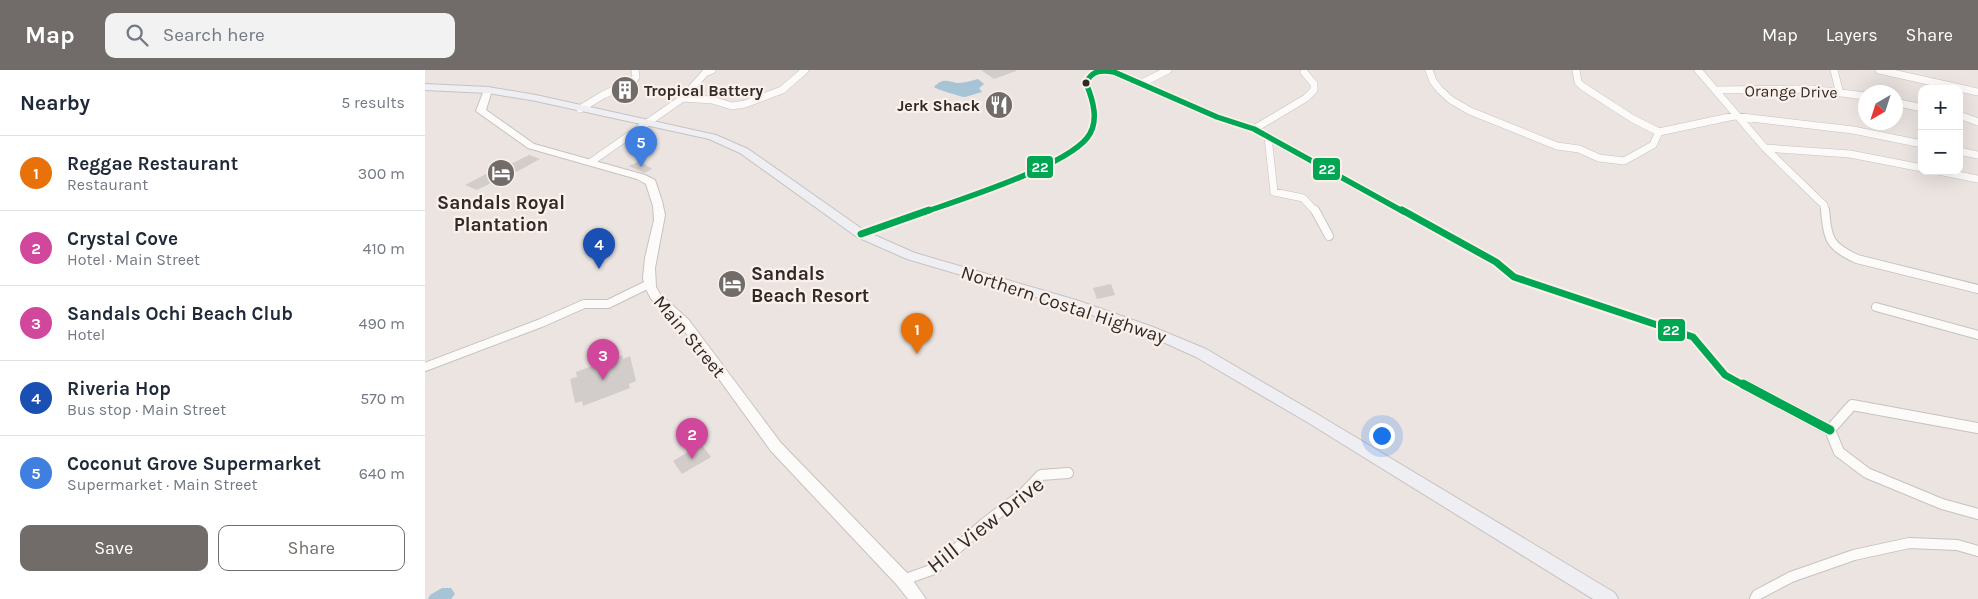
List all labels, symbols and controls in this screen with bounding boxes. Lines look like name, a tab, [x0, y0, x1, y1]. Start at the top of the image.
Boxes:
search box	[105, 13, 455, 58]
text: Map	[25, 21, 75, 49]
icon: search	[123, 21, 151, 49]
text: Search here	[163, 24, 265, 46]
text: Map	[1762, 24, 1798, 46]
text: Layers	[1826, 24, 1878, 46]
text: Share	[1906, 24, 1953, 46]
building icon: Tropical Battery	[610, 75, 640, 105]
unlabelled marker	[1081, 78, 1091, 88]
place label: Tropical Battery	[644, 81, 763, 100]
street label: Orange Drive	[1744, 81, 1838, 102]
north arrow	[1858, 85, 1903, 130]
map controls	[1918, 85, 1963, 175]
button: +	[1918, 85, 1963, 130]
restaurant icon: Jerk Shack	[984, 90, 1014, 120]
text: Nearby	[20, 91, 90, 115]
text: 5 results	[341, 93, 405, 112]
place label: Jerk Shack	[897, 96, 981, 115]
pin: 5	[625, 126, 657, 167]
button: −	[1918, 130, 1963, 175]
text: Reggae Restaurant	[67, 153, 238, 175]
line badge: 22	[1026, 155, 1054, 179]
line badge: 22	[1312, 157, 1341, 181]
hotel icon: Sandals Royal Plantation	[486, 158, 516, 188]
text: 22	[1032, 159, 1048, 176]
text: 22	[1319, 161, 1335, 178]
text: 1	[33, 164, 39, 183]
text: 300 m	[358, 164, 405, 183]
text: Restaurant	[67, 175, 148, 194]
place label: Sandals Royal Plantation	[437, 192, 565, 236]
text: Crystal Cove	[67, 228, 178, 250]
pin: 4	[583, 228, 615, 269]
text: 2	[31, 239, 41, 258]
text: 410 m	[363, 239, 405, 258]
text: Hotel · Main Street	[67, 250, 200, 269]
street label: Northern Costal Highway	[958, 261, 1169, 349]
place label: Sandals Beach Resort	[751, 263, 869, 307]
hotel icon: Sandals Beach Resort	[717, 269, 747, 299]
street label: Main Street	[649, 291, 730, 382]
text: Sandals Ochi Beach Club	[67, 303, 293, 325]
pin: 1	[901, 313, 933, 354]
text: 3	[31, 314, 41, 333]
text: 490 m	[359, 314, 405, 333]
line badge: 22	[1657, 318, 1686, 342]
text: 22	[1663, 322, 1679, 339]
text: Hotel	[67, 325, 105, 344]
pin: 3	[587, 339, 619, 380]
text: Riveria Hop	[67, 378, 171, 400]
text: 4	[31, 389, 41, 408]
text: 570 m	[360, 389, 405, 408]
text: Bus stop · Main Street	[67, 400, 226, 419]
pin: 2	[676, 418, 708, 459]
your location	[1369, 423, 1395, 449]
text: Coconut Grove Supermarket	[67, 453, 321, 475]
text: 5	[31, 464, 41, 483]
text: 640 m	[359, 464, 405, 483]
street label: Hill View Drive	[922, 471, 1049, 579]
text: Supermarket · Main Street	[67, 475, 257, 494]
button: Save	[20, 525, 208, 571]
button: Share	[218, 525, 405, 571]

